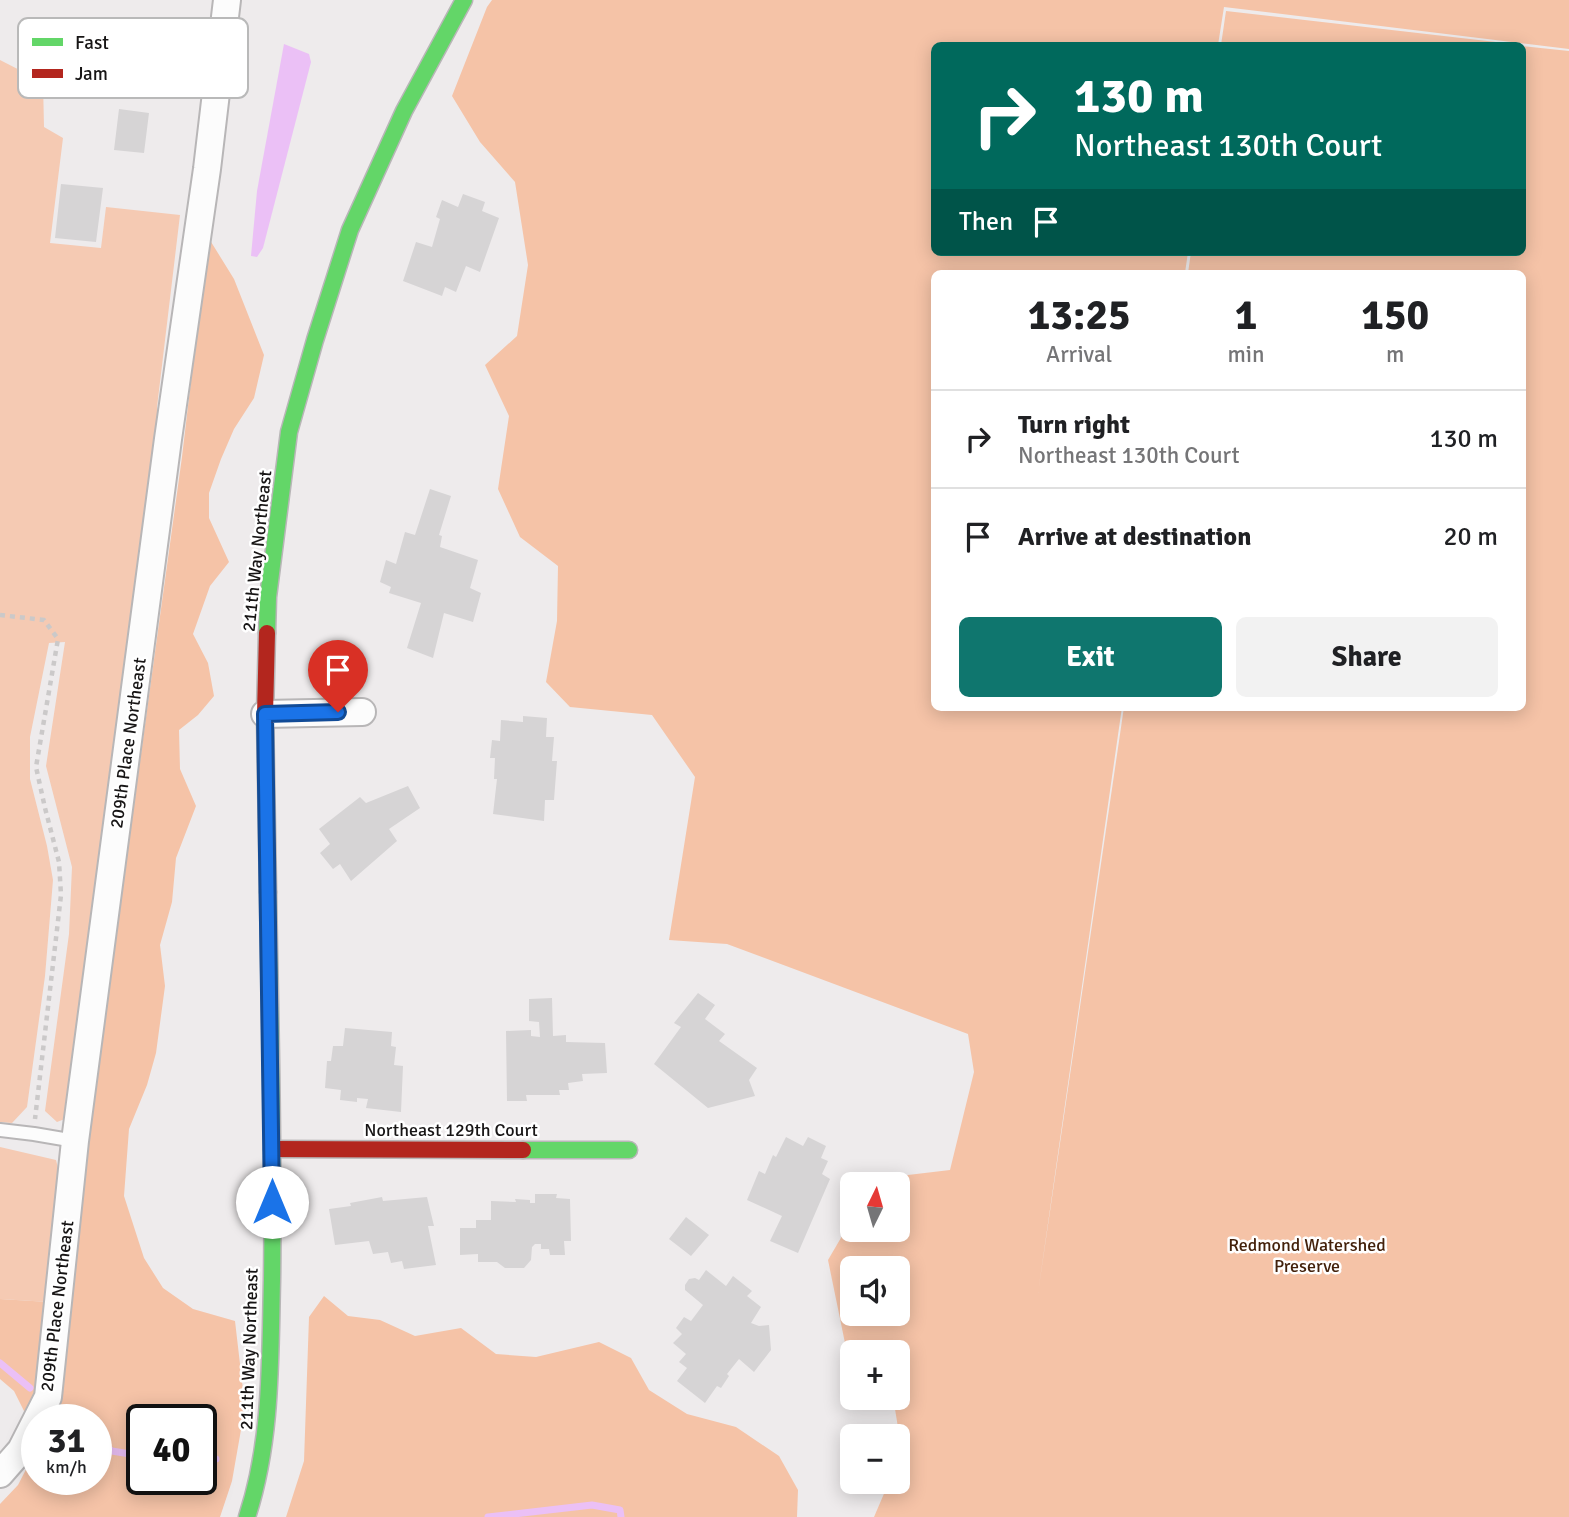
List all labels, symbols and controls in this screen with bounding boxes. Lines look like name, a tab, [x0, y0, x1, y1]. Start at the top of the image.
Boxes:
legend	[18, 18, 248, 98]
text: Fast	[75, 31, 109, 55]
text: Jam	[75, 62, 108, 86]
text: 130 m	[1074, 66, 1204, 126]
icon: right	[959, 70, 1050, 161]
text: Northeast 130th Court	[1074, 126, 1382, 165]
icon: arrive	[1027, 203, 1065, 241]
text: Then	[959, 206, 1013, 238]
text: 13:25	[1028, 290, 1131, 341]
text: 1	[1235, 290, 1257, 341]
text: 150	[1361, 290, 1429, 341]
text: Arrival	[1046, 340, 1112, 369]
text: min	[1227, 340, 1265, 369]
text: m	[1386, 340, 1404, 369]
text: Turn right	[1018, 409, 1130, 441]
icon: right	[959, 420, 997, 458]
text: 130 m	[1429, 423, 1498, 455]
text: Northeast 130th Court	[1018, 441, 1240, 470]
street label: 211th Way Northeast	[238, 469, 276, 633]
icon: arrive	[959, 518, 997, 556]
text: Arrive at destination	[1018, 521, 1251, 553]
text: 20 m	[1443, 521, 1498, 553]
button: Exit	[959, 617, 1222, 697]
button: Share	[1236, 617, 1498, 697]
pin	[308, 640, 368, 712]
icon: arrive	[319, 651, 357, 689]
street label: 209th Place Northeast	[105, 656, 151, 830]
street label: Northeast 129th Court	[364, 1119, 538, 1141]
position arrow	[235, 1165, 309, 1239]
north arrow	[840, 1172, 910, 1242]
map controls	[840, 1172, 910, 1494]
street label: 209th Place Northeast	[36, 1219, 78, 1393]
park label: Redmond Watershed Preserve	[1228, 1234, 1386, 1277]
button: sound	[840, 1256, 910, 1326]
street label: 211th Way Northeast	[235, 1268, 263, 1430]
button: +	[840, 1340, 910, 1410]
speed limit sign: 40	[126, 1404, 217, 1495]
text: 31	[48, 1419, 85, 1462]
button: −	[840, 1424, 910, 1494]
text: km/h	[46, 1456, 87, 1478]

